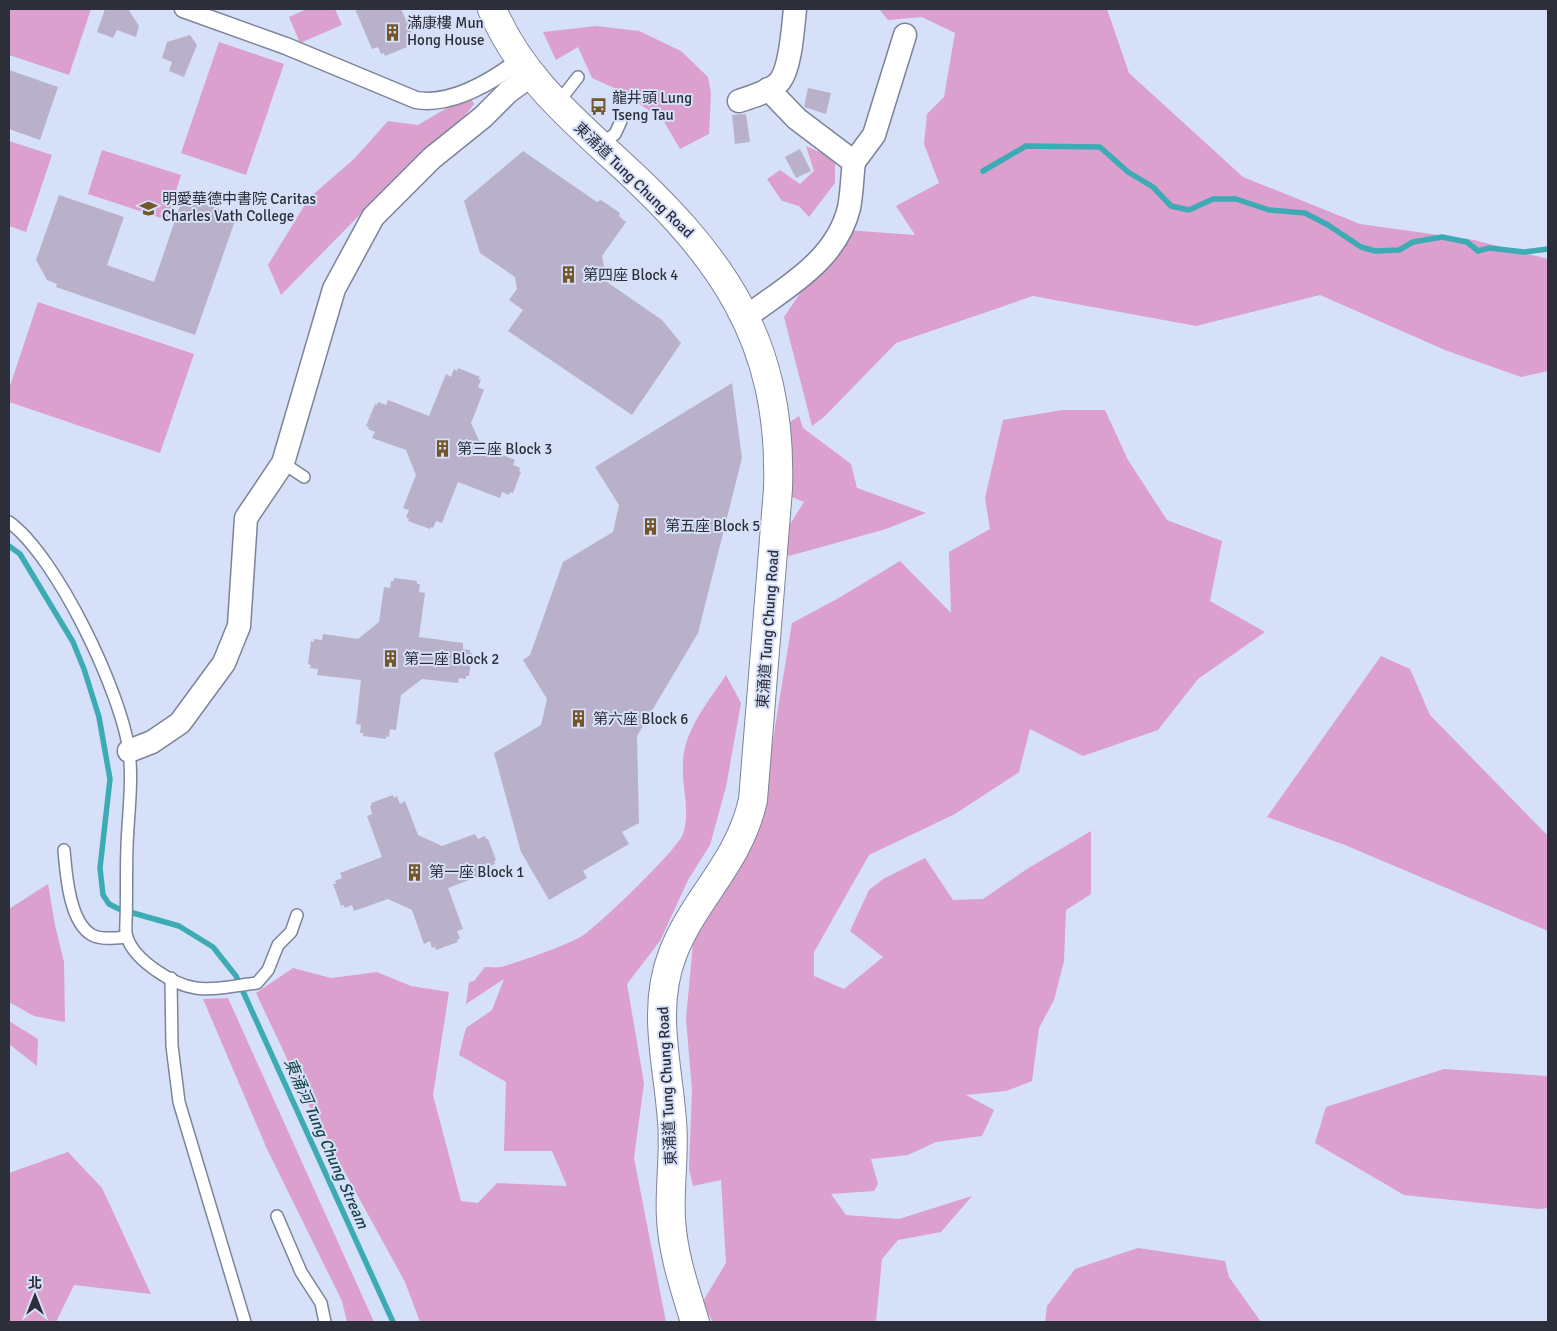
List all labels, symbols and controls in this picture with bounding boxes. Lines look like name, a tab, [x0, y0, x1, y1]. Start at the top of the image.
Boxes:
place label: 滿康樓 Mun Hong House	[407, 14, 485, 49]
building icon: 滿康樓 Mun Hong House	[383, 22, 403, 42]
place label: 龍井頭 Lung Tseng Tau	[612, 89, 692, 124]
bus stop icon: 龍井頭 Lung Tseng Tau	[588, 97, 608, 117]
street label: 東涌道 Tung Chung Road	[571, 118, 697, 242]
place label: 明愛華德中書院 Caritas Charles Vath College	[162, 190, 316, 225]
school or university icon: 明愛華德中書院 Caritas Charles Vath College	[138, 198, 158, 218]
building icon: 第四座 Block 4	[559, 265, 579, 285]
place label: 第四座 Block 4	[583, 266, 678, 284]
building icon: 第三座 Block 3	[433, 439, 453, 459]
place label: 第三座 Block 3	[457, 440, 552, 458]
building icon: 第五座 Block 5	[641, 516, 661, 536]
place label: 第五座 Block 5	[665, 517, 760, 535]
street label: 東涌道 Tung Chung Road	[753, 549, 783, 709]
building icon: 第二座 Block 2	[380, 649, 400, 669]
place label: 第二座 Block 2	[404, 650, 499, 668]
building icon: 第六座 Block 6	[569, 709, 589, 729]
place label: 第六座 Block 6	[593, 710, 688, 728]
building icon: 第一座 Block 1	[405, 862, 425, 882]
place label: 第一座 Block 1	[429, 863, 524, 881]
street label: 東涌道 Tung Chung Road	[654, 1006, 680, 1166]
water label: 東涌河 Tung Chung Stream	[279, 1055, 373, 1233]
north arrow	[10, 1271, 60, 1321]
text: 北	[28, 1275, 42, 1292]

